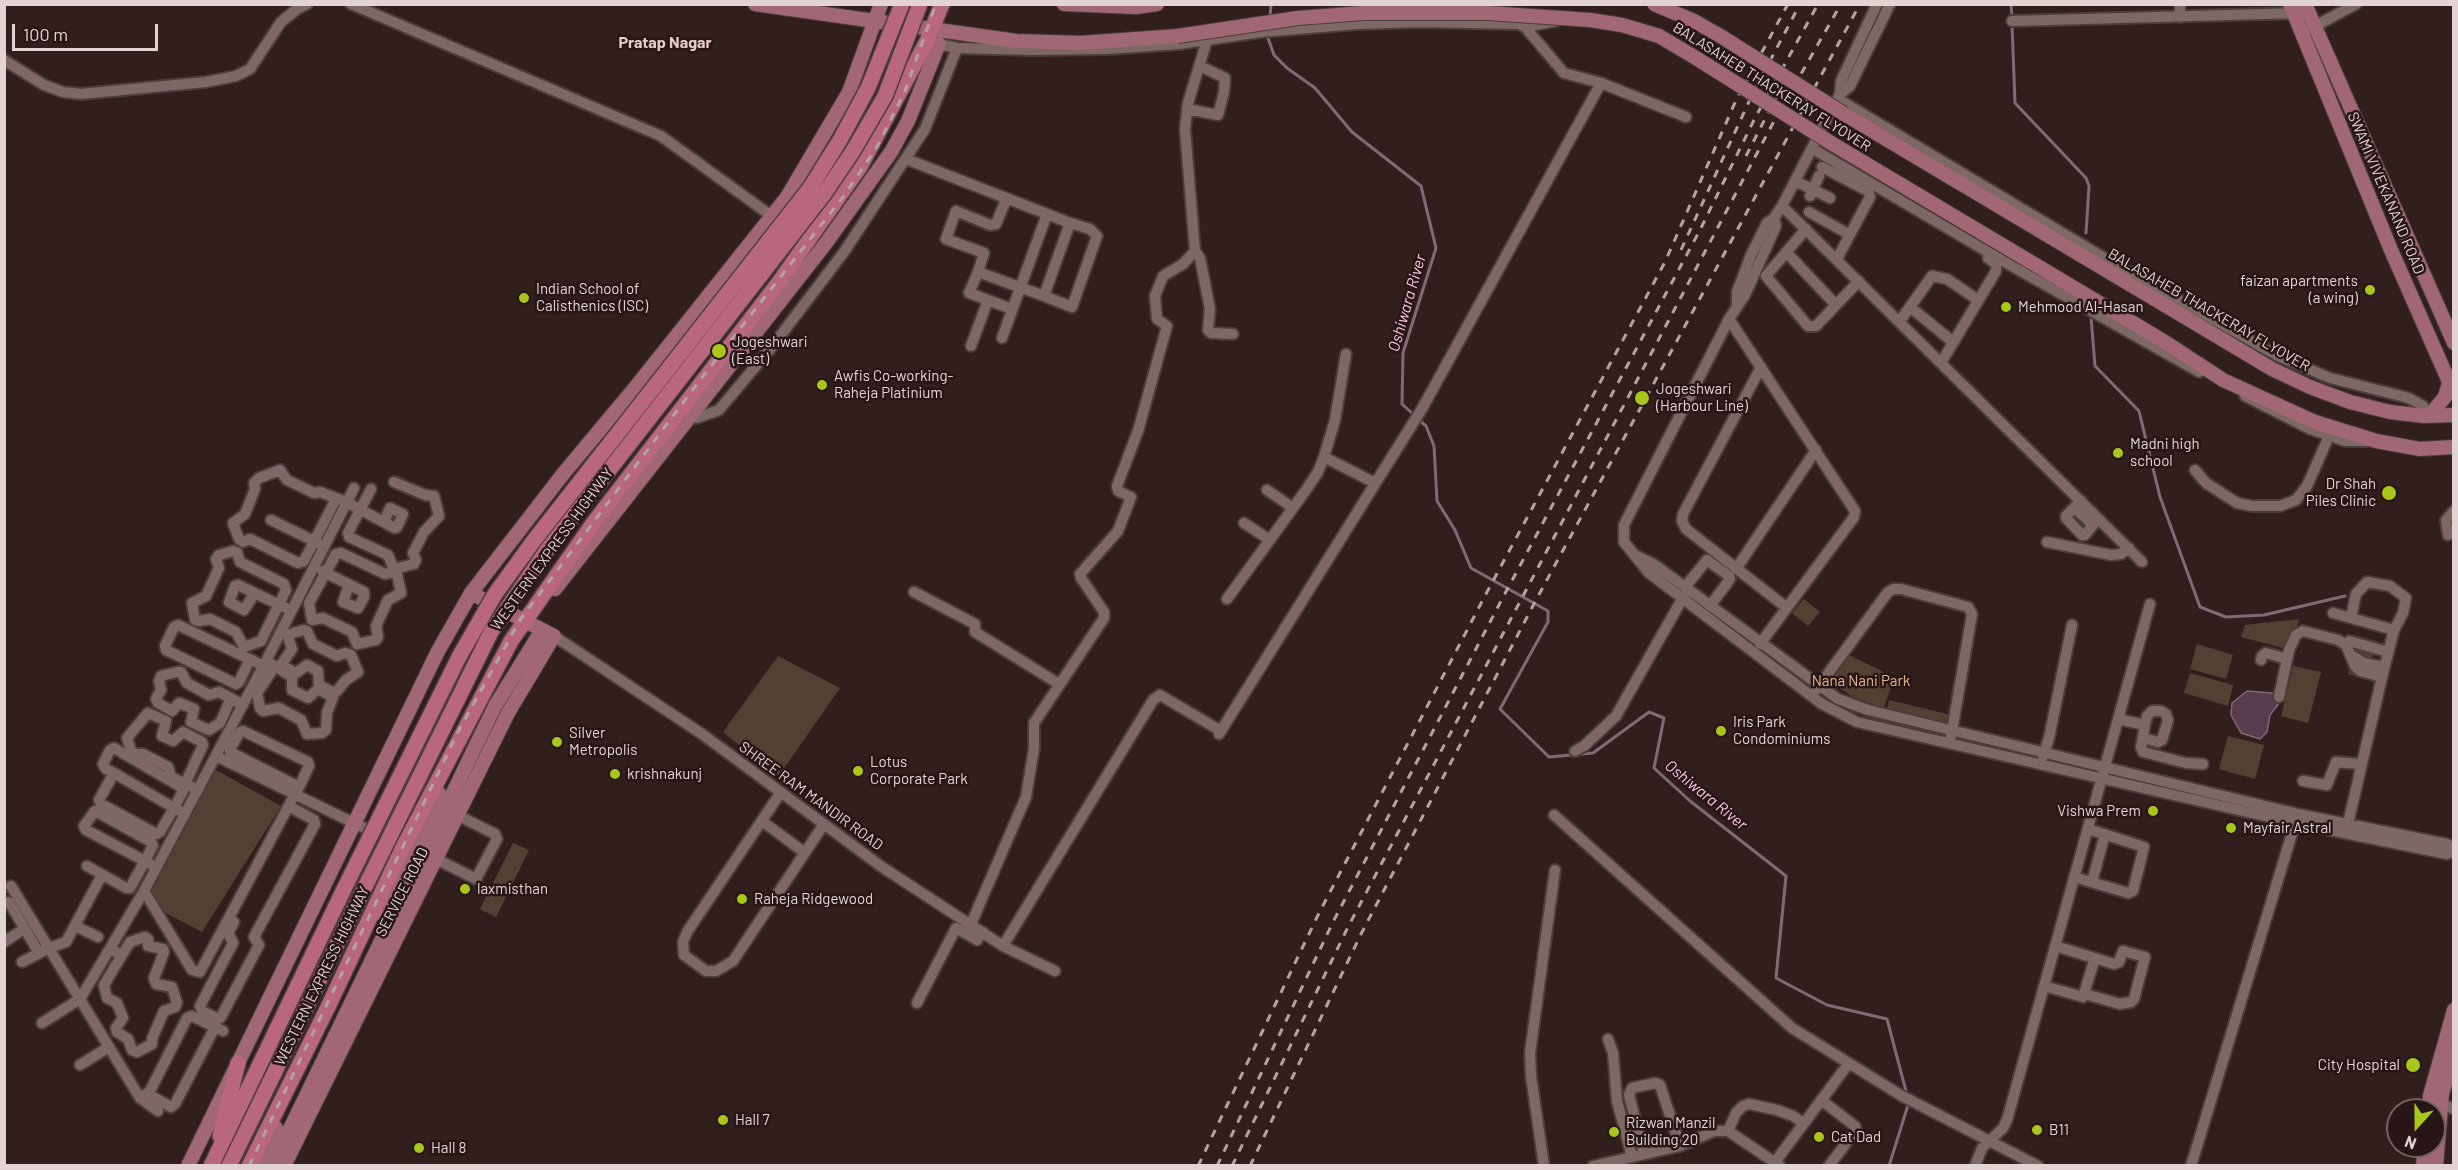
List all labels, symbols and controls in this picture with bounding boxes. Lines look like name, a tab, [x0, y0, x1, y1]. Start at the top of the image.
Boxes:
scale bar	[15, 12, 160, 50]
street label: BALASAHEB THACKERAY FLYOVER	[1670, 18, 1874, 156]
text: 100 m	[23, 23, 68, 45]
district label: Pratap Nagar	[618, 33, 712, 53]
street label: SWAMI VIVEKANAND ROAD	[2344, 109, 2428, 277]
street label: BALASAHEB THACKERAY FLYOVER	[2105, 245, 2313, 375]
water label: Oshiwara River	[1384, 252, 1430, 354]
place label: faizan apartments (a wing)	[2240, 272, 2358, 307]
place label: Indian School of Calisthenics (ISC)	[536, 280, 648, 315]
marker: faizan apartments (a wing)	[2363, 283, 2377, 297]
marker: Indian School of Calisthenics (ISC)	[517, 291, 531, 305]
place label: Mehmood Al-Hasan	[2018, 298, 2144, 316]
marker: Mehmood Al-Hasan	[1999, 300, 2013, 314]
place label: Jogeshwari (East)	[732, 333, 807, 368]
marker: Jogeshwari (East)	[710, 342, 728, 360]
place label: Awfis Co-working- Raheja Platinium	[834, 367, 953, 402]
marker: Awfis Co-working- Raheja Platinium	[815, 378, 829, 392]
place label: Jogeshwari (Harbour Line)	[1656, 380, 1748, 415]
marker: Jogeshwari (Harbour Line)	[1633, 389, 1651, 407]
place label: Madni high school	[2130, 435, 2200, 470]
marker: Madni high school	[2111, 446, 2125, 460]
street label: WESTERN EXPRESS HIGHWAY	[487, 464, 617, 634]
place label: Dr Shah Piles Clinic	[2306, 475, 2376, 510]
marker: Dr Shah Piles Clinic	[2380, 484, 2398, 502]
park label: Nana Nani Park	[1812, 672, 1910, 690]
place label: Iris Park Condominiums	[1733, 713, 1830, 748]
place label: Silver Metropolis	[569, 724, 637, 759]
marker: Iris Park Condominiums	[1714, 724, 1728, 738]
marker: Silver Metropolis	[550, 735, 564, 749]
street label: SHREE RAM MANDIR ROAD	[736, 738, 886, 854]
place label: Lotus Corporate Park	[870, 753, 968, 788]
water label: Oshiwara River	[1661, 756, 1751, 834]
marker: Lotus Corporate Park	[851, 764, 865, 778]
place label: krishnakunj	[627, 765, 702, 783]
marker: krishnakunj	[608, 767, 622, 781]
place label: Vishwa Prem	[2057, 802, 2141, 820]
marker: Vishwa Prem	[2146, 804, 2160, 818]
place label: Mayfair Astral	[2243, 819, 2332, 837]
marker: Mayfair Astral	[2224, 821, 2238, 835]
street label: SERVICE ROAD	[372, 844, 432, 940]
place label: laxmisthan	[477, 880, 548, 898]
marker: laxmisthan	[458, 882, 472, 896]
street label: WESTERN EXPRESS HIGHWAY	[271, 884, 373, 1068]
place label: Raheja Ridgewood	[754, 890, 873, 908]
marker: Raheja Ridgewood	[735, 892, 749, 906]
place label: City Hospital	[2318, 1056, 2400, 1074]
marker: City Hospital	[2404, 1056, 2422, 1074]
north arrow	[2386, 1098, 2446, 1158]
place label: Hall 7	[735, 1111, 769, 1129]
marker: Hall 7	[716, 1113, 730, 1127]
place label: Rizwan Manzil Building 20	[1626, 1114, 1716, 1149]
place label: B11	[2049, 1121, 2069, 1139]
marker: B11	[2030, 1123, 2044, 1137]
marker: Rizwan Manzil Building 20	[1607, 1125, 1621, 1139]
place label: Cat Dad	[1831, 1128, 1881, 1146]
marker: Cat Dad	[1812, 1130, 1826, 1144]
text: N	[2402, 1133, 2418, 1154]
place label: Hall 8	[431, 1139, 466, 1157]
marker: Hall 8	[412, 1141, 426, 1155]

